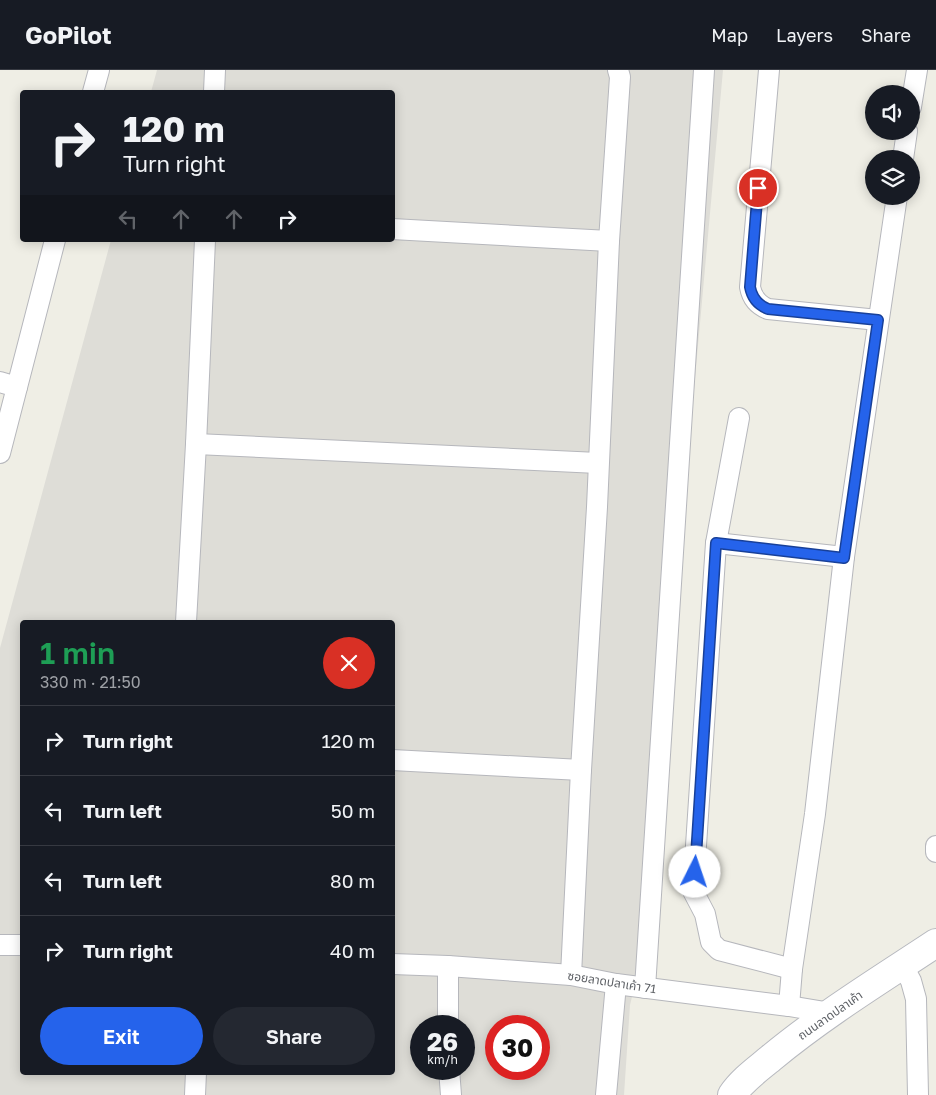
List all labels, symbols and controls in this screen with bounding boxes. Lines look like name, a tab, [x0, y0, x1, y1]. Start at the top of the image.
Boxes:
text: GoPilot	[25, 20, 112, 49]
text: Map	[711, 24, 748, 46]
text: Layers	[776, 24, 833, 46]
text: Share	[861, 24, 911, 46]
map controls	[865, 85, 920, 205]
button: sound	[865, 85, 920, 140]
text: 120 m	[123, 108, 225, 150]
icon: right	[40, 110, 105, 175]
text: Turn right	[123, 150, 226, 177]
button: layers	[865, 150, 920, 205]
pin	[737, 167, 779, 209]
icon: arrive	[744, 174, 772, 202]
icon: left	[114, 205, 142, 233]
icon: ahead	[167, 205, 195, 233]
icon: ahead	[220, 205, 248, 233]
icon: right	[273, 205, 301, 233]
text: 1 min	[40, 635, 115, 671]
button: close	[323, 637, 375, 689]
text: 330 m · 21:50	[40, 672, 141, 692]
icon: right	[40, 727, 68, 755]
text: Turn right	[83, 729, 173, 752]
text: 120 m	[321, 729, 375, 752]
icon: left	[40, 797, 68, 825]
text: Turn left	[83, 799, 162, 822]
text: 50 m	[331, 799, 375, 822]
position arrow	[668, 845, 720, 897]
icon: left	[40, 867, 68, 895]
text: Turn left	[83, 869, 162, 892]
text: 80 m	[330, 869, 375, 892]
icon: right	[40, 937, 68, 965]
text: Turn right	[83, 939, 173, 962]
text: 40 m	[330, 939, 375, 962]
street label: ซอยลาดปลาเค้า 71	[567, 968, 658, 996]
street label: ถนนลาดปลาเค้า	[795, 987, 865, 1043]
button: Exit	[40, 1007, 203, 1065]
button: Share	[213, 1007, 375, 1065]
speed limit sign: 30	[485, 1015, 550, 1080]
text: 26	[427, 1026, 458, 1057]
text: km/h	[427, 1052, 458, 1067]

